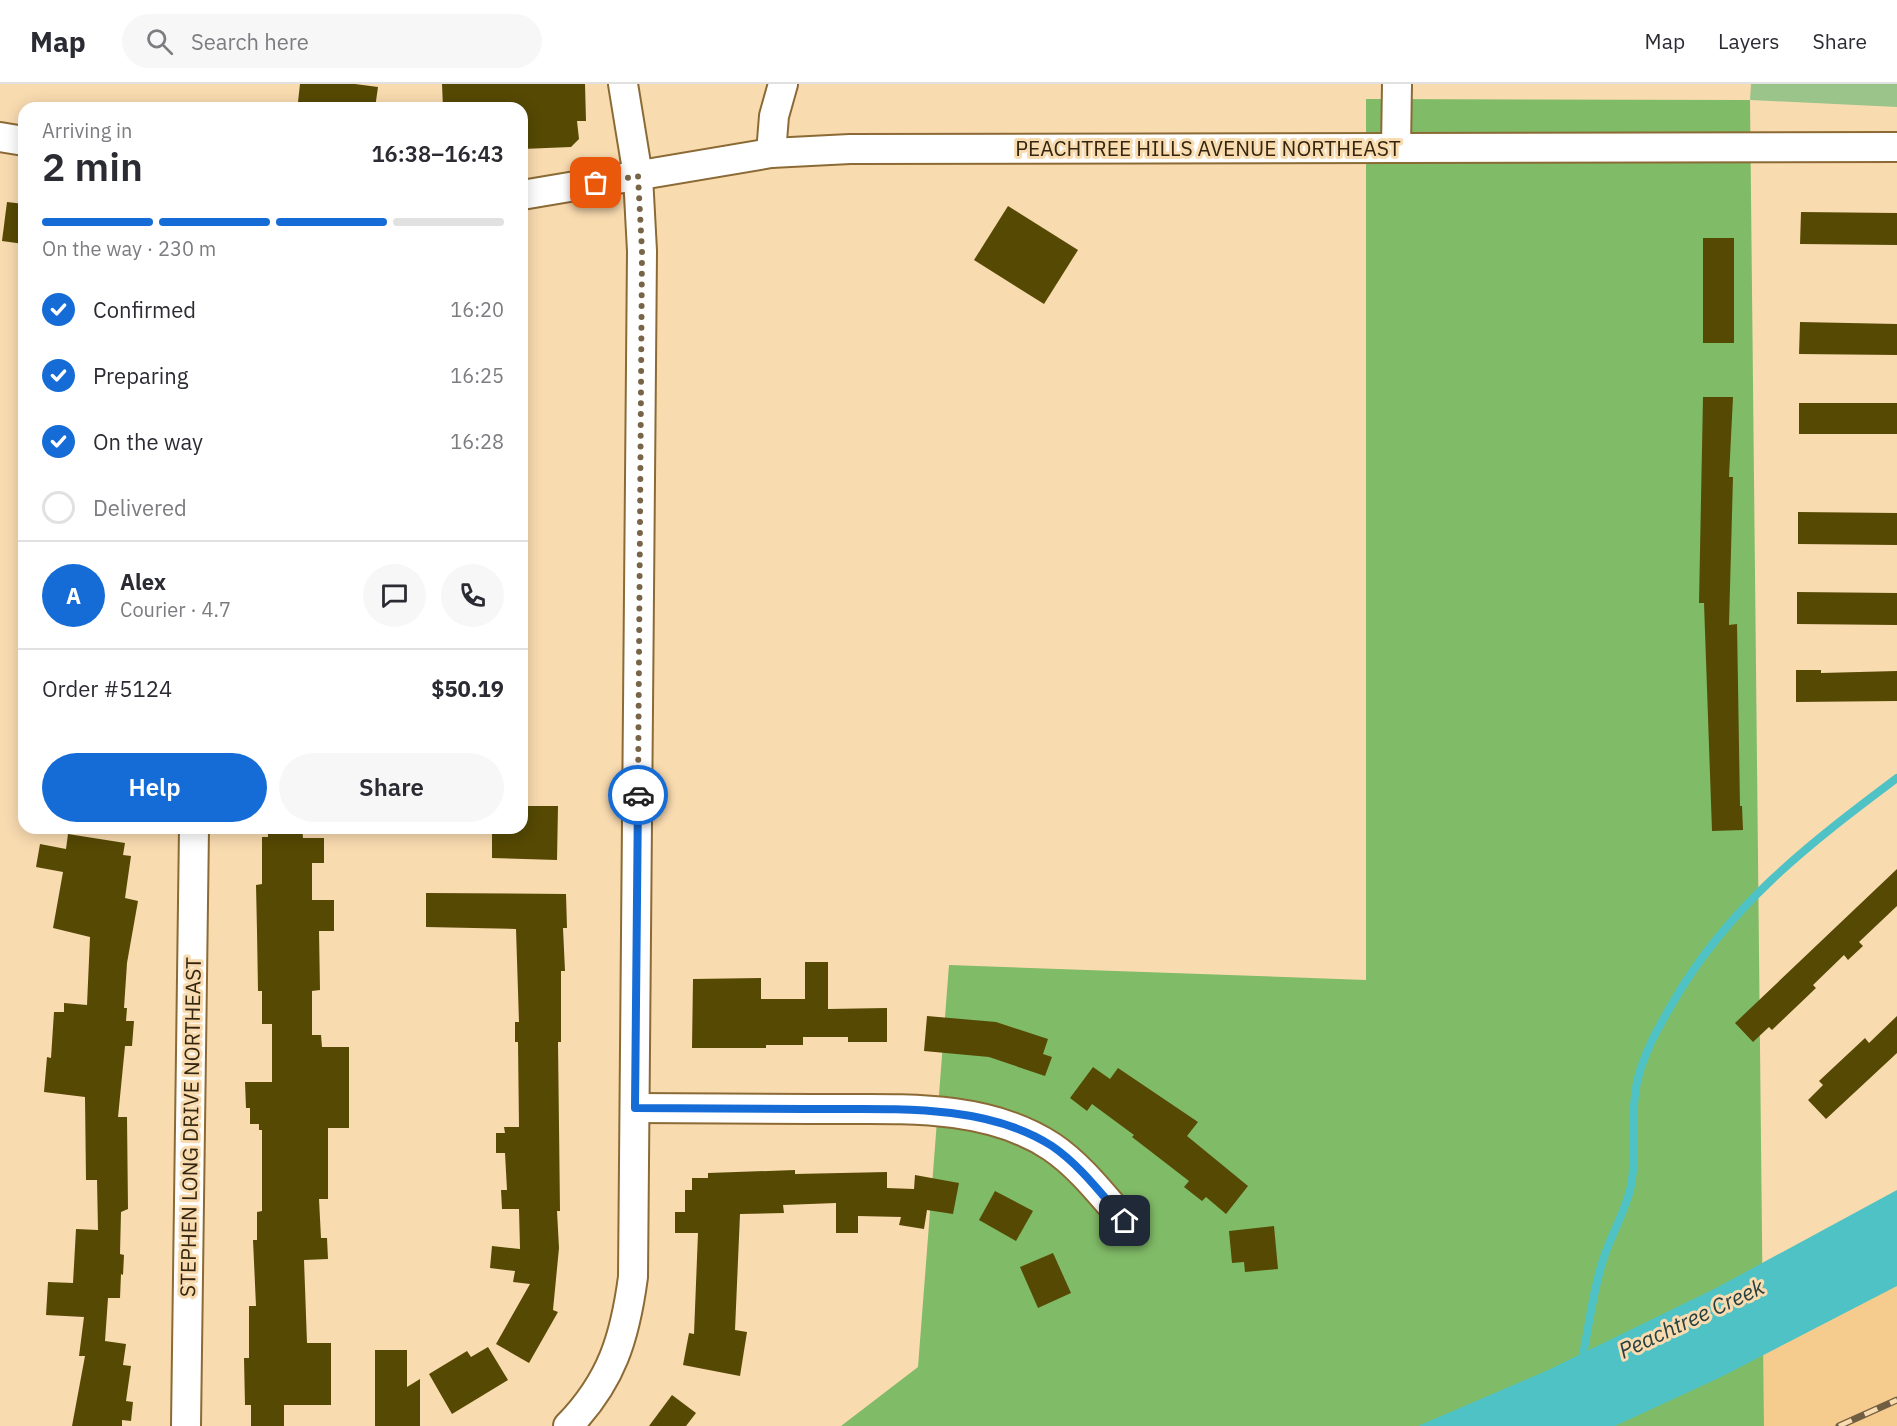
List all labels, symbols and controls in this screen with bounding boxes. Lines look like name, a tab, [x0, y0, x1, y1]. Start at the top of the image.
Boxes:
search box	[122, 14, 542, 68]
text: Map	[30, 23, 86, 60]
icon: search	[143, 25, 176, 58]
text: Search here	[191, 27, 309, 56]
text: Map	[1645, 27, 1685, 55]
text: Layers	[1718, 27, 1780, 55]
text: Share	[1813, 27, 1867, 55]
text: Arriving in	[42, 117, 132, 144]
street label: PEACHTREE HILLS AVENUE NORTHEAST	[1015, 134, 1401, 162]
text: 16:38–16:43	[371, 139, 504, 168]
text: 2 min	[42, 141, 143, 192]
pin	[570, 157, 621, 208]
icon: bag	[579, 166, 612, 199]
text: On the way · 230 m	[42, 235, 216, 262]
icon: check	[42, 293, 75, 326]
text: Confirmed	[93, 295, 196, 324]
text: 16:20	[450, 296, 504, 323]
icon: check	[42, 359, 75, 392]
text: Preparing	[93, 361, 188, 390]
text: 16:25	[450, 362, 504, 389]
icon: check	[42, 425, 75, 458]
text: On the way	[93, 427, 203, 456]
text: 16:28	[450, 428, 504, 455]
text: Delivered	[93, 493, 187, 522]
button: chat	[363, 564, 426, 627]
button: phone	[441, 564, 504, 627]
text: Alex	[120, 567, 166, 596]
text: A	[66, 581, 81, 610]
text: Courier · 4.7	[120, 596, 231, 623]
text: Order #5124	[42, 674, 172, 703]
text: $50.19	[431, 674, 504, 703]
button: Help	[42, 753, 267, 822]
button: Share	[279, 753, 504, 822]
courier	[608, 765, 668, 825]
icon: car	[622, 779, 655, 812]
street label: STEPHEN LONG DRIVE NORTHEAST	[173, 957, 207, 1297]
pin	[1099, 1195, 1150, 1246]
icon: home	[1108, 1204, 1141, 1237]
water label: Peachtree Creek	[1614, 1271, 1769, 1364]

